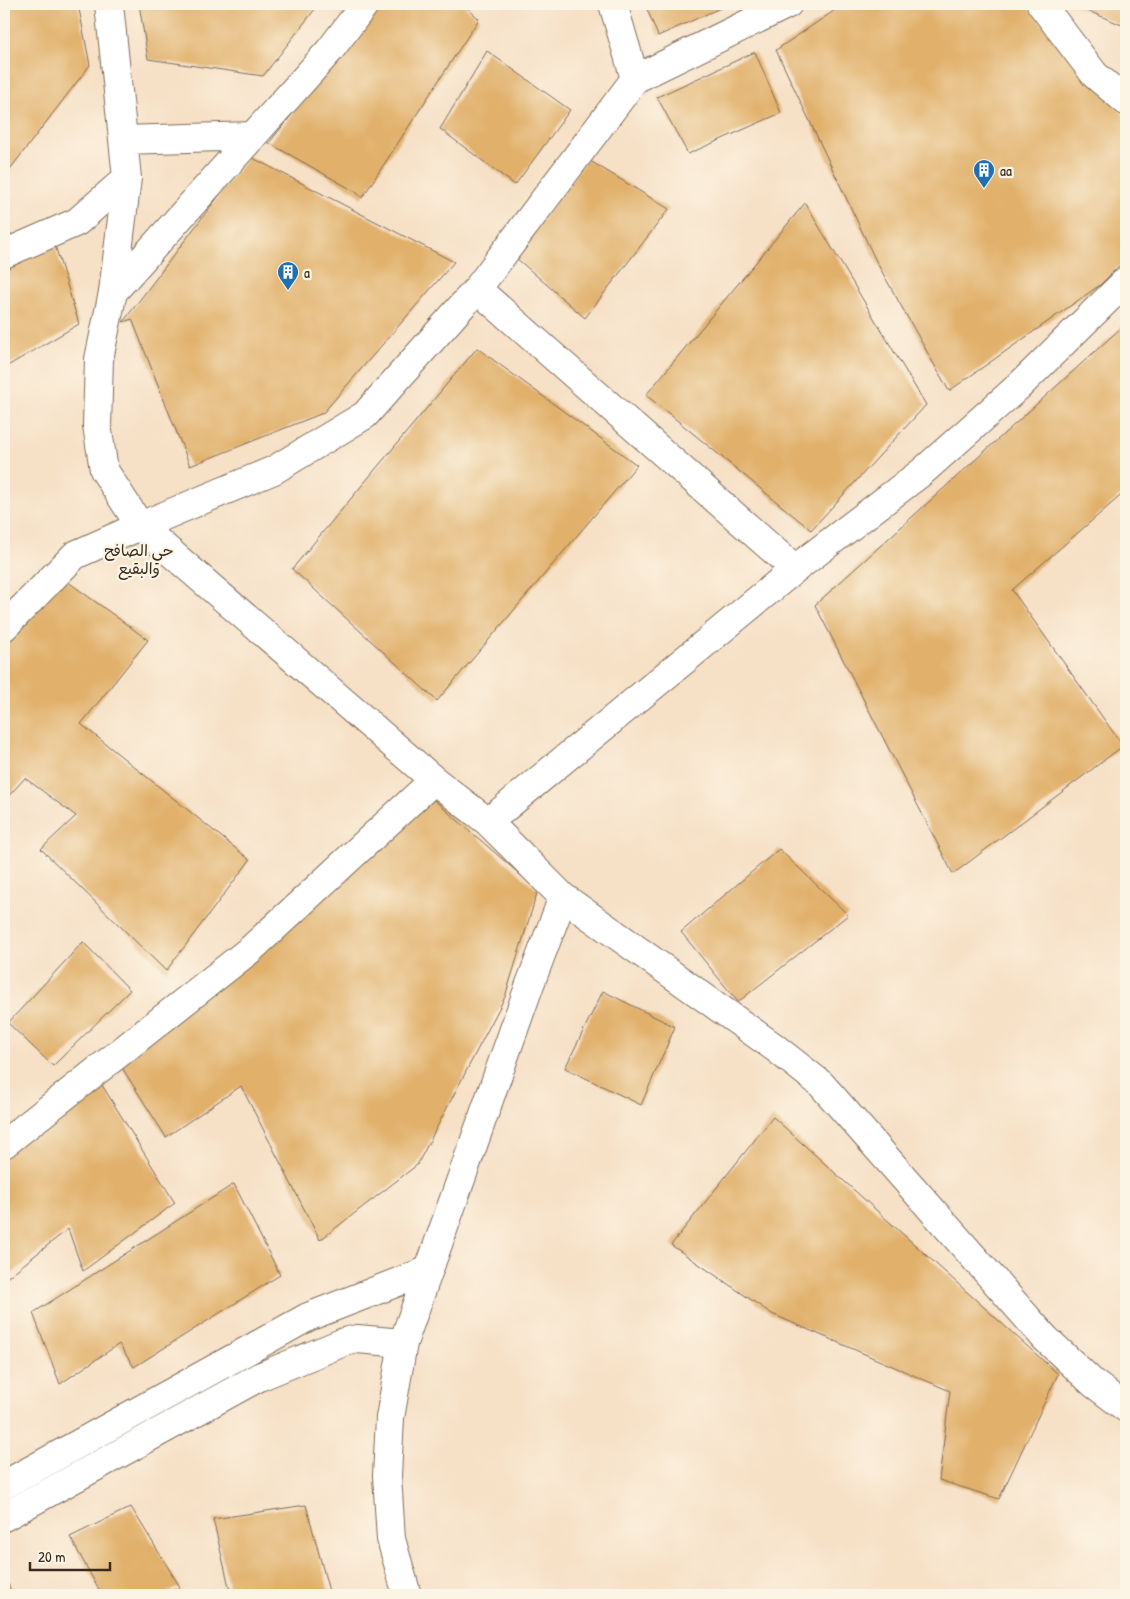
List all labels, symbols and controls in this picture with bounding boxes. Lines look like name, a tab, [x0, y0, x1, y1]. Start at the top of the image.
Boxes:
building icon: aa	[972, 158, 996, 189]
place label: aa	[1000, 160, 1012, 181]
building icon: a	[276, 260, 300, 291]
place label: a	[304, 262, 310, 283]
district label: حي الصافح والبقيع	[104, 539, 174, 580]
scale bar	[30, 1539, 110, 1571]
text: 20 m	[38, 1546, 65, 1567]

